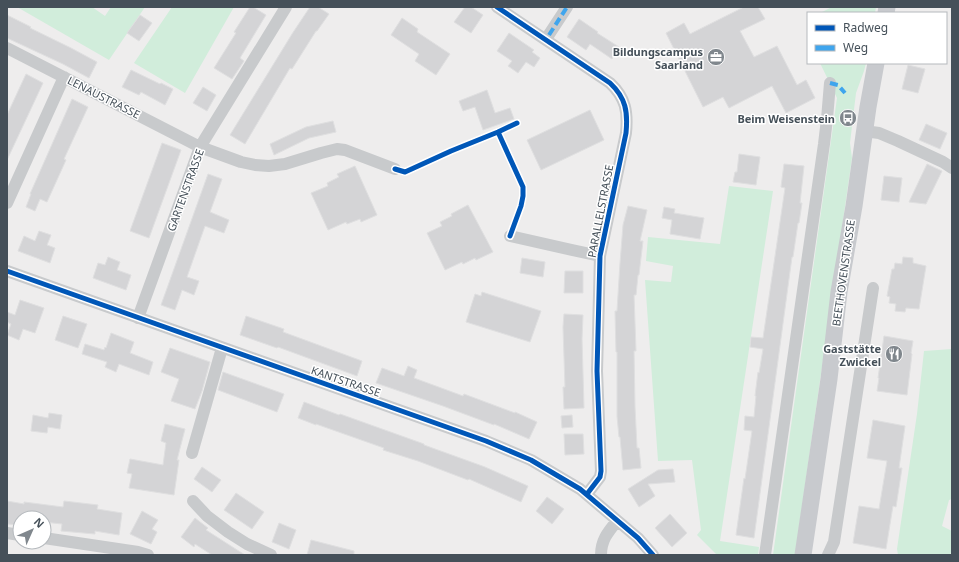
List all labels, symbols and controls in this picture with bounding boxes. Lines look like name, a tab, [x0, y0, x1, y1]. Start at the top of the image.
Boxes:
legend	[807, 12, 947, 64]
text: Radweg	[843, 19, 888, 36]
text: Weg	[843, 39, 868, 56]
place label: Bildungscampus Saarland	[613, 44, 703, 72]
office icon: Bildungscampus Saarland	[706, 47, 726, 67]
street label: LENAUSTRASSE	[65, 72, 143, 122]
bus stop icon: Beim Weisenstein	[838, 108, 858, 128]
place label: Beim Weisenstein	[737, 111, 835, 126]
street label: GARTENSTRASSE	[163, 147, 207, 233]
street label: PARALLELSTRASSE	[584, 163, 616, 259]
street label: BEETHOVENSTRASSE	[828, 219, 858, 327]
place label: Gaststätte Zwickel	[823, 341, 881, 369]
restaurant icon: Gaststätte Zwickel	[884, 344, 904, 364]
street label: KANTSTRASSE	[309, 362, 383, 400]
north arrow	[12, 510, 52, 550]
text: N	[31, 514, 48, 531]

